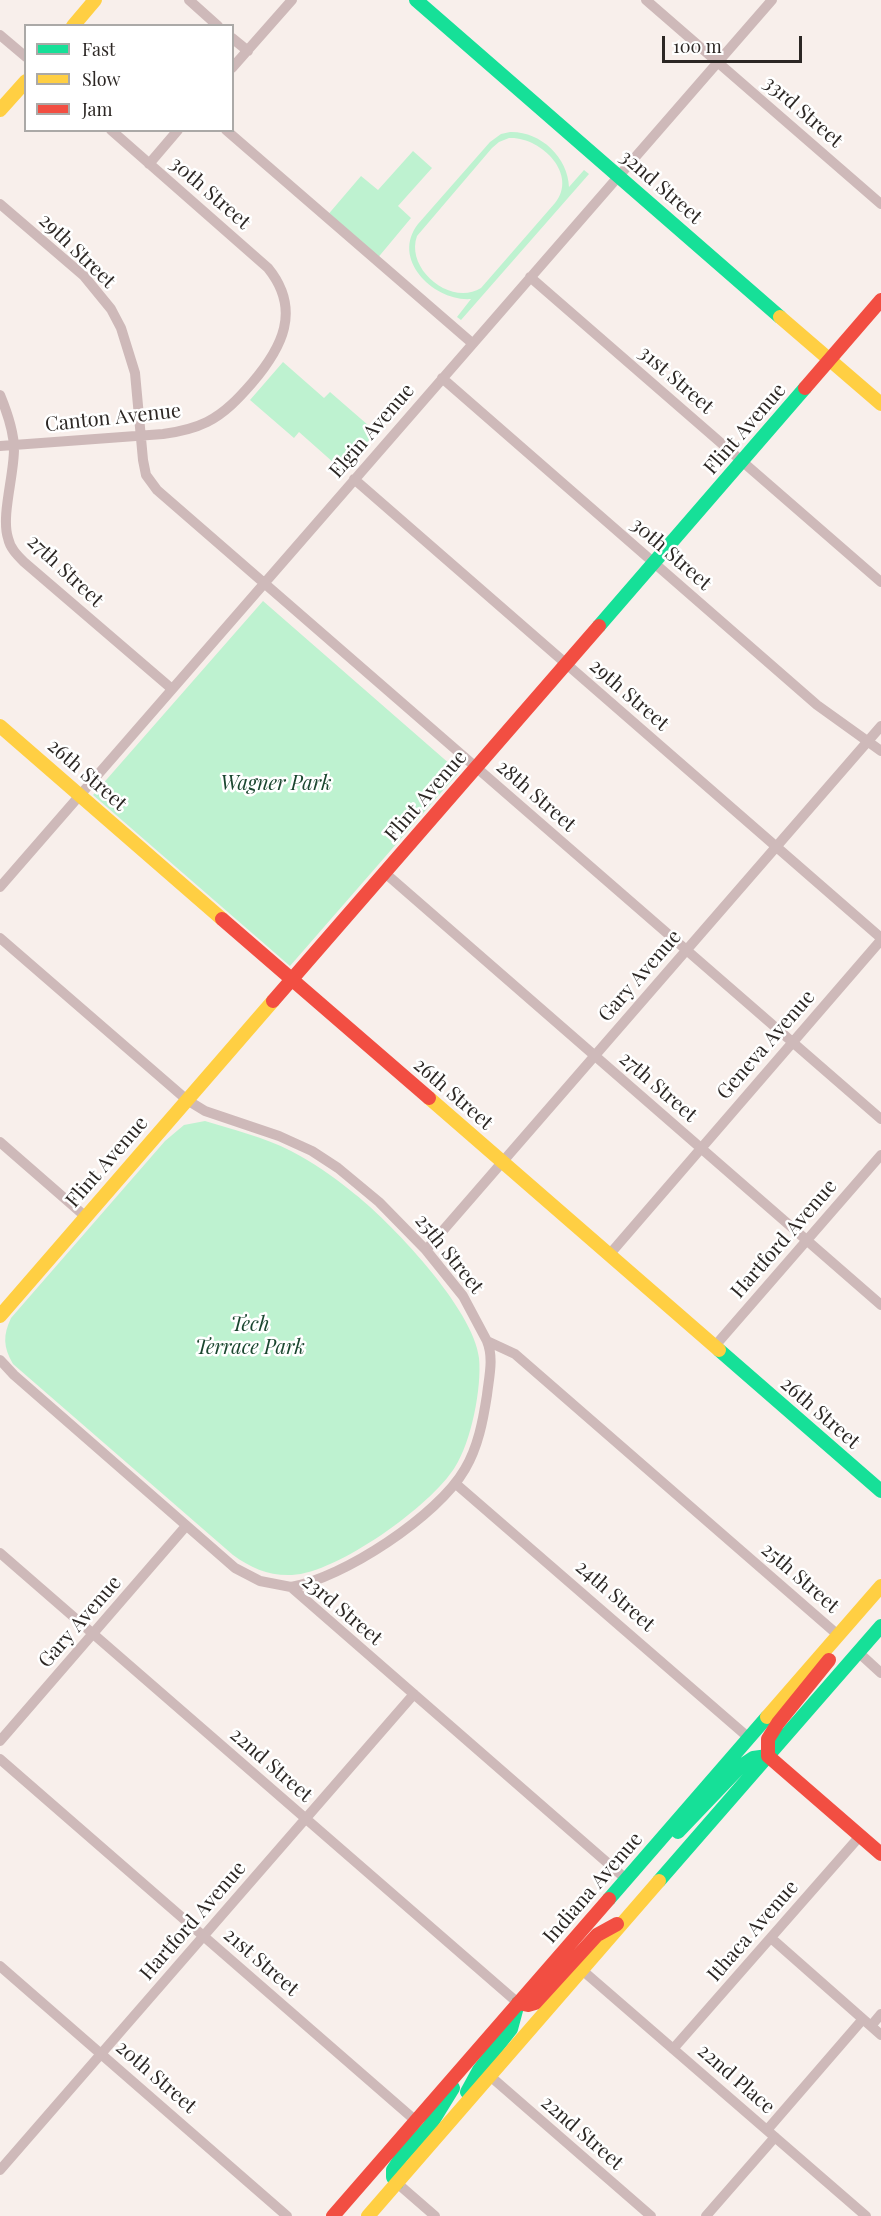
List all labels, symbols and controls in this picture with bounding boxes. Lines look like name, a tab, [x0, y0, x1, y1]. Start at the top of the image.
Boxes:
legend	[24, 24, 234, 132]
scale bar	[665, 24, 804, 62]
text: 100 m	[673, 34, 722, 58]
text: Fast	[82, 37, 115, 61]
text: Slow	[82, 67, 120, 91]
street label: 33rd Street	[759, 71, 847, 153]
text: Jam	[82, 97, 112, 121]
street label: 32nd Street	[615, 145, 707, 229]
street label: 30th Street	[165, 152, 255, 234]
street label: 29th Street	[34, 209, 120, 293]
street label: 31st Street	[634, 341, 718, 419]
street label: Elgin Avenue	[324, 379, 420, 483]
street label: Flint Avenue	[699, 379, 791, 479]
street label: Canton Avenue	[44, 399, 182, 437]
street label: 30th Street	[626, 513, 716, 595]
street label: 27th Street	[22, 530, 108, 612]
street label: 29th Street	[584, 654, 674, 736]
street label: 26th Street	[42, 734, 132, 816]
street label: Flint Avenue	[380, 746, 472, 846]
street label: 28th Street	[491, 755, 581, 837]
park label: Wagner Park	[220, 772, 332, 796]
street label: Gary Avenue	[594, 925, 686, 1027]
street label: Geneva Avenue	[712, 986, 820, 1104]
street label: 27th Street	[614, 1047, 702, 1127]
street label: 26th Street	[408, 1053, 498, 1135]
street label: Flint Avenue	[61, 1112, 153, 1212]
street label: Hartford Avenue	[726, 1175, 842, 1303]
street label: 25th Street	[410, 1209, 488, 1299]
park label: Tech Terrace Park	[195, 1313, 305, 1360]
street label: 26th Street	[775, 1372, 865, 1454]
street label: 25th Street	[756, 1538, 844, 1618]
street label: 24th Street	[571, 1555, 659, 1637]
street label: 23rd Street	[297, 1570, 387, 1650]
street label: Gary Avenue	[34, 1571, 126, 1673]
street label: 22nd Street	[225, 1723, 317, 1807]
street label: Indiana Avenue	[538, 1828, 648, 1948]
street label: Hartford Avenue	[135, 1857, 251, 1985]
street label: Ithaca Avenue	[703, 1876, 803, 1986]
street label: 21st Street	[219, 1923, 303, 2001]
street label: 20th Street	[111, 2035, 201, 2119]
street label: 22nd Place	[692, 2039, 780, 2119]
street label: 22nd Street	[536, 2091, 628, 2175]

